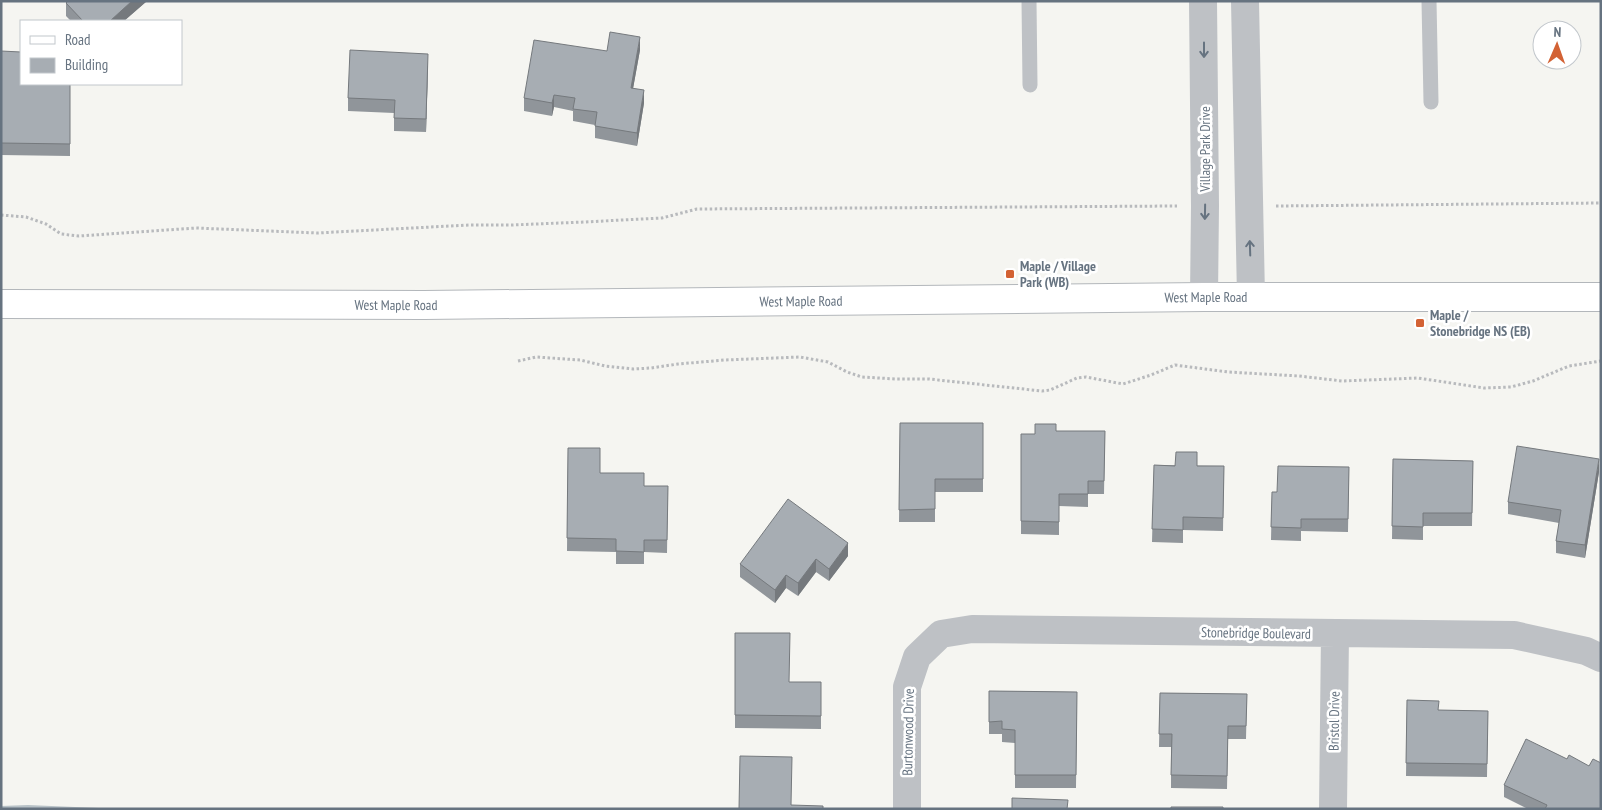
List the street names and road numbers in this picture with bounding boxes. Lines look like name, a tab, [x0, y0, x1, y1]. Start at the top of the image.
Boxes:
street label: Village Park Drive	[1196, 106, 1214, 193]
street label: West Maple Road	[1164, 288, 1247, 306]
street label: West Maple Road	[759, 292, 842, 311]
street label: West Maple Road	[355, 296, 438, 314]
street label: Stonebridge Boulevard	[1201, 623, 1311, 643]
street label: Burtonwood Drive	[898, 688, 918, 776]
street label: Bristol Drive	[1324, 691, 1344, 751]

